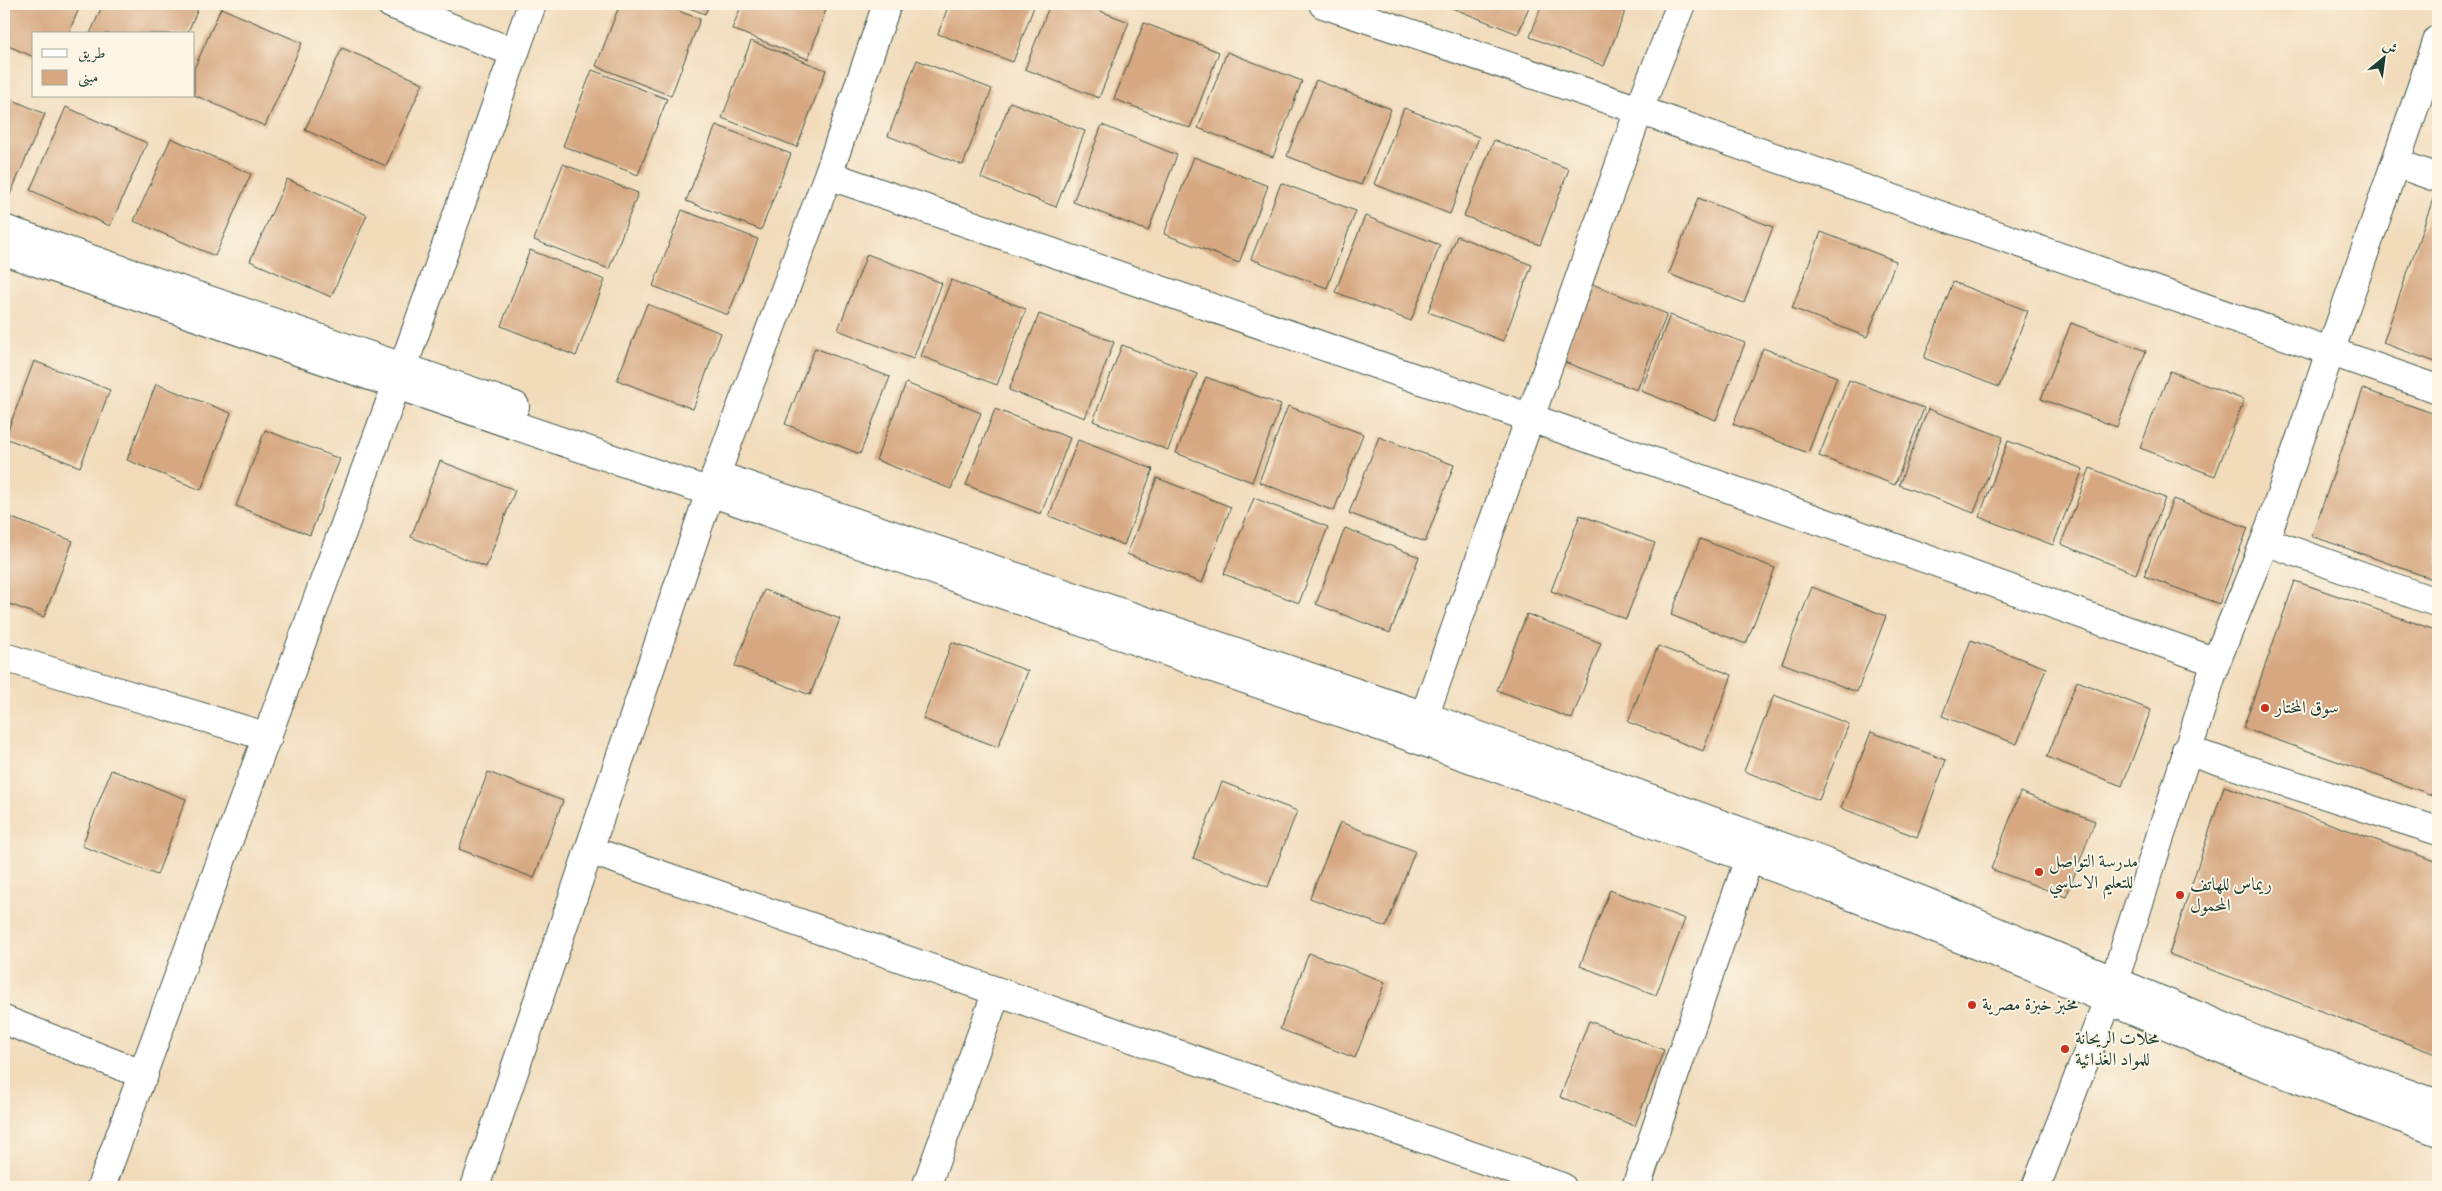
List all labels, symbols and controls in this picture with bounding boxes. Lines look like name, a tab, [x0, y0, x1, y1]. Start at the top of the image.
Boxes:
legend	[32, 32, 195, 98]
north arrow	[2360, 32, 2410, 82]
text: ش	[2379, 36, 2400, 59]
text: طريق	[78, 44, 105, 63]
text: مبنى	[78, 68, 98, 88]
place label: سوق المختار	[2273, 697, 2339, 719]
marker: سوق المختار	[2259, 702, 2271, 714]
place label: مدرسة التواصل للتعليم الاساسي	[2049, 851, 2138, 900]
marker: مدرسة التواصل للتعليم الاساسي	[2033, 866, 2045, 878]
place label: ريماس للهاتف المحمول	[2190, 874, 2272, 917]
marker: ريماس للهاتف المحمول	[2174, 889, 2186, 901]
place label: مخبز خبزة مصرية	[1982, 994, 2078, 1016]
marker: مخبز خبزة مصرية	[1966, 999, 1978, 1011]
place label: محلات الريحانة للمواد الغذائية	[2075, 1028, 2159, 1071]
marker: محلات الريحانة للمواد الغذائية	[2059, 1043, 2071, 1055]

